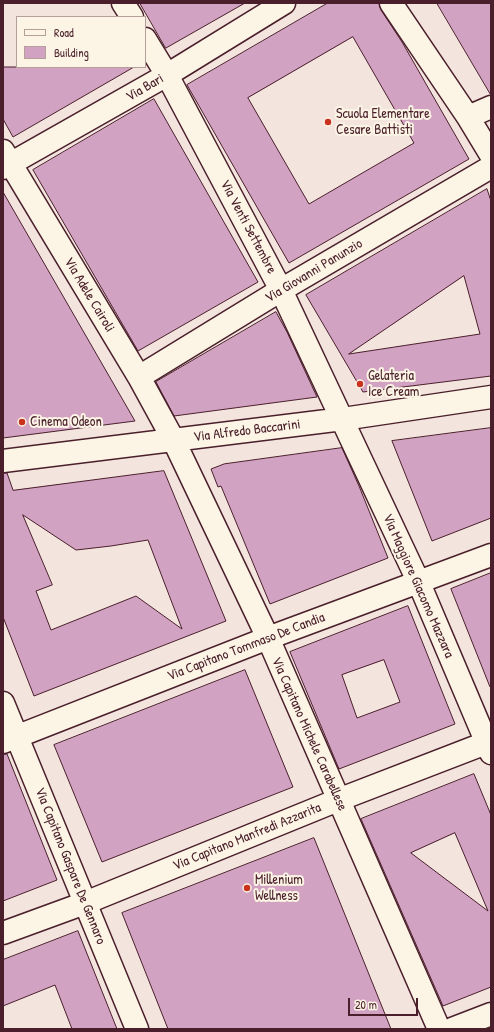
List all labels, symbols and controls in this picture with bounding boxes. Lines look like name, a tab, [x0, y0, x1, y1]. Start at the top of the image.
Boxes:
legend	[16, 16, 146, 68]
text: Road	[54, 24, 74, 41]
text: Building	[54, 44, 89, 61]
street label: Via Bari	[123, 71, 167, 105]
place label: Scuola Elementare Cesare Battisti	[336, 106, 430, 138]
marker: Scuola Elementare Cesare Battisti	[323, 117, 333, 127]
street label: Via Venti Settembre	[216, 177, 280, 277]
street label: Via Giovanni Panunzio	[262, 235, 366, 307]
street label: Via Adele Cairoli	[60, 255, 118, 335]
place label: Gelateria Ice Cream	[368, 368, 419, 400]
marker: Gelateria Ice Cream	[355, 379, 365, 389]
place label: Cinema Odeon	[30, 414, 102, 430]
street label: Via Alfredo Baccarini	[193, 416, 301, 446]
marker: Cinema Odeon	[17, 417, 27, 427]
street label: Via Maggiore Giacomo Mazzara	[379, 511, 457, 661]
street label: Via Capitano Tommaso De Candia	[165, 609, 327, 685]
street label: Via Capitano Michele Carabellese	[268, 655, 350, 813]
street label: Via Capitano Gaspare De Gennaro	[31, 785, 109, 947]
street label: Via Capitano Manfredi Azzarita	[170, 800, 324, 874]
place label: Millenium Wellness	[255, 872, 303, 904]
marker: Millenium Wellness	[242, 883, 252, 893]
scale bar	[350, 990, 420, 1016]
text: 20 m	[355, 996, 377, 1013]

